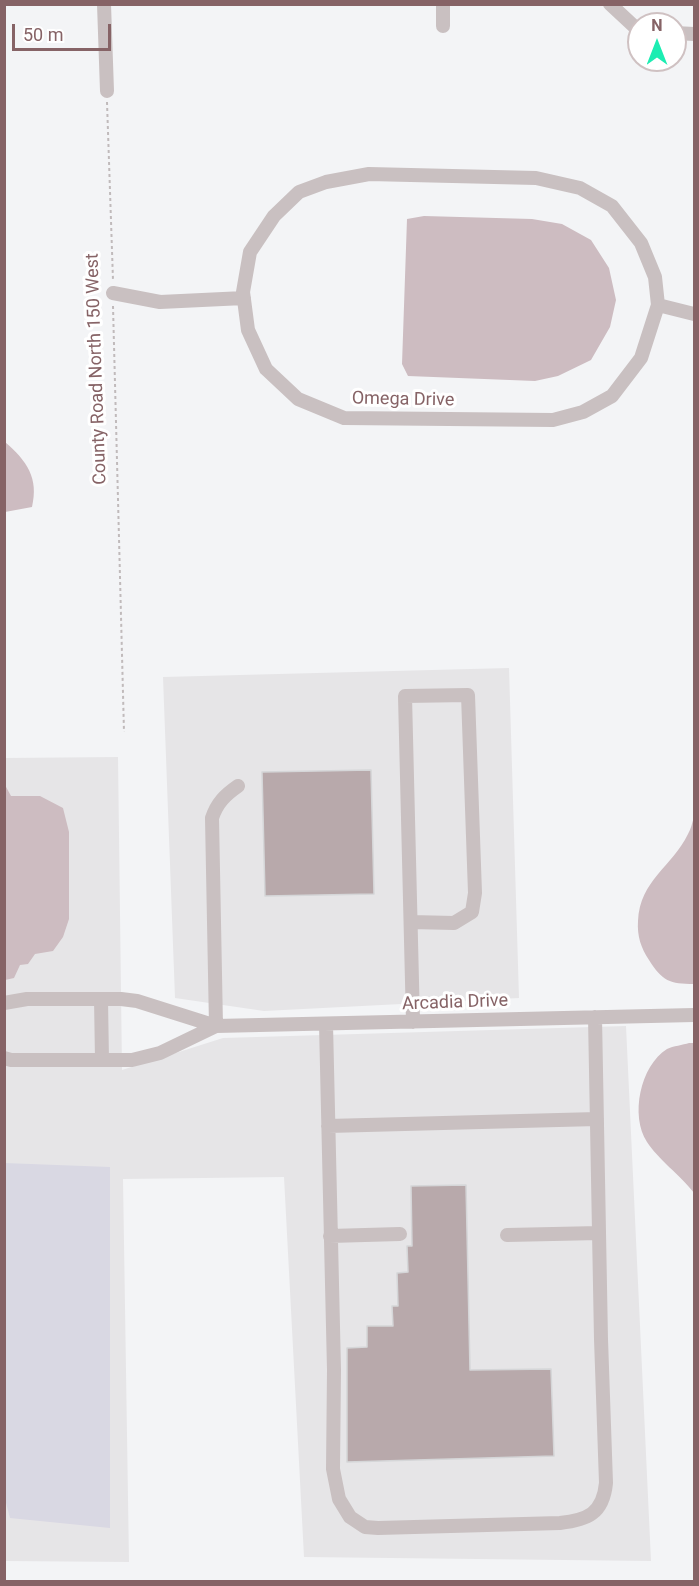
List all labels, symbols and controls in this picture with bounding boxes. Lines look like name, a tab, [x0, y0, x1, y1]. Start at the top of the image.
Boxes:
scale bar	[15, 12, 114, 50]
north arrow	[627, 12, 687, 72]
text: N	[651, 16, 663, 35]
text: 50 m	[23, 24, 63, 45]
street label: County Road North 150 West	[82, 253, 112, 485]
street label: Omega Drive	[352, 388, 454, 412]
street label: Arcadia Drive	[402, 990, 508, 1016]

